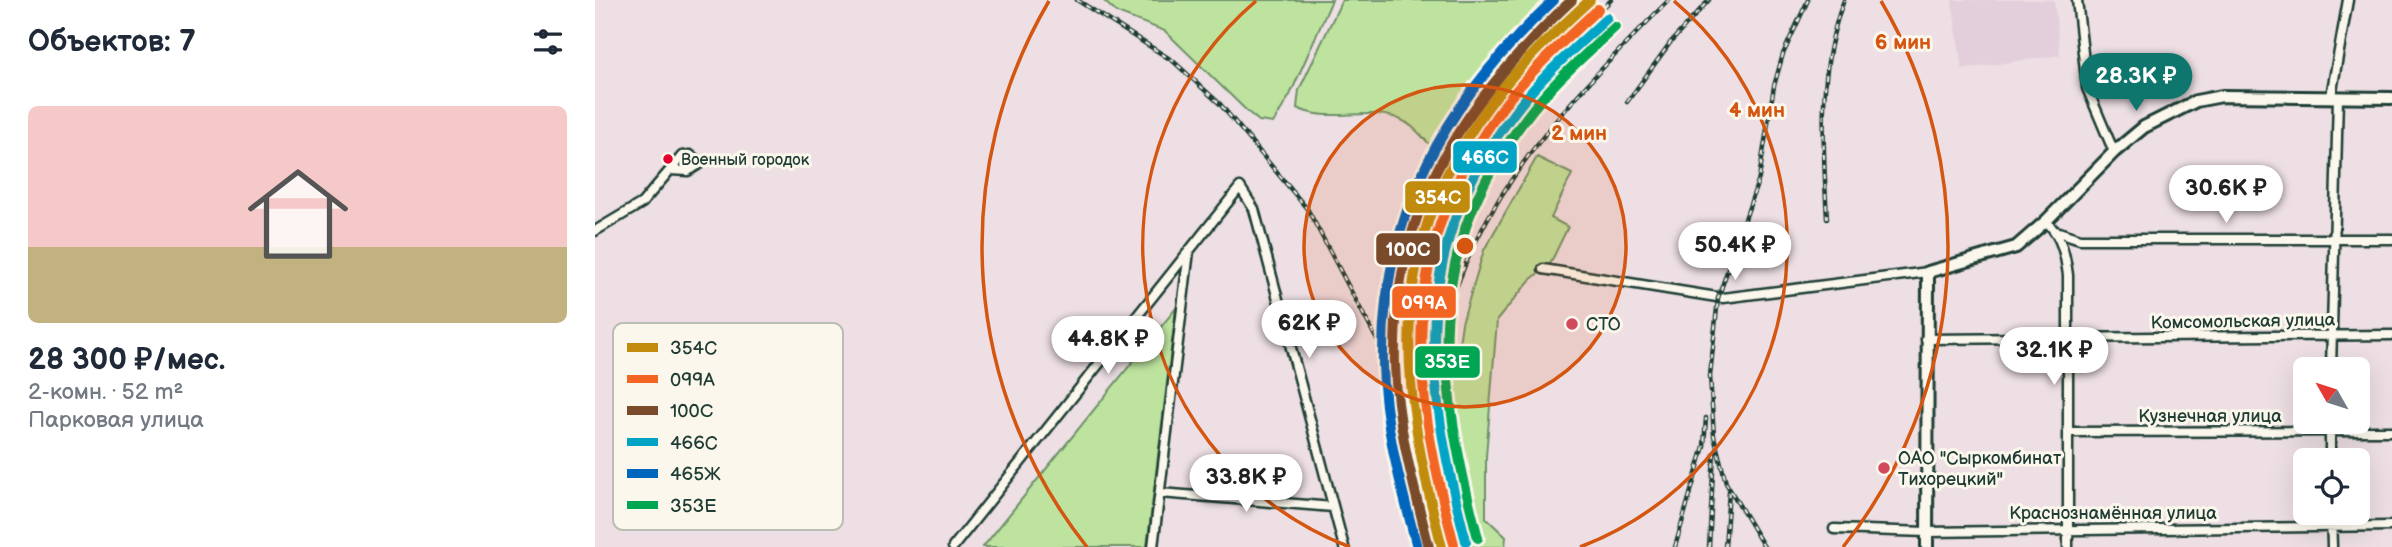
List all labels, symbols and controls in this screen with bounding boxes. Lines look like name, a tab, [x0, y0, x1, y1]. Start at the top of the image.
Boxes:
icon: filters	[529, 23, 567, 61]
text: Объектов: 7	[28, 24, 196, 60]
text: 6 мин	[1875, 30, 1931, 55]
pin: 28.3K ₽	[2071, 54, 2201, 113]
text: 28.3K ₽	[2095, 62, 2177, 90]
text: 4 мин	[1729, 98, 1785, 123]
text: 2 мин	[1551, 121, 1607, 146]
line badge: 466С	[1452, 140, 1518, 174]
text: 466С	[1461, 147, 1509, 170]
icon: home	[235, 151, 361, 277]
place label: Военный городок	[681, 151, 810, 170]
marker: Военный городок	[661, 152, 675, 166]
pin: 30.6K ₽	[2161, 166, 2291, 225]
text: 30.6K ₽	[2185, 174, 2267, 202]
line badge: 354С	[1404, 180, 1471, 214]
text: 354С	[1415, 187, 1461, 210]
pin: 50.4K ₽	[1670, 222, 1800, 282]
text: 50.4K ₽	[1694, 231, 1776, 259]
line badge: 100C	[1375, 232, 1441, 266]
centre of rings	[1453, 234, 1477, 258]
text: 100C	[1385, 239, 1431, 262]
line badge: 099А	[1391, 285, 1457, 319]
text: 099А	[1401, 292, 1447, 315]
pin: 62K ₽	[1260, 300, 1358, 360]
text: 62K ₽	[1278, 309, 1340, 337]
street label: Комсомольская улица	[2150, 309, 2336, 334]
place label: СТО	[1586, 314, 1621, 335]
pin: 44.8K ₽	[1043, 316, 1173, 376]
marker: СТО	[1564, 316, 1580, 332]
legend	[613, 323, 843, 530]
text: 44.8K ₽	[1067, 325, 1149, 353]
pin: 32.1K ₽	[1989, 328, 2119, 387]
text: 32.1K ₽	[2015, 336, 2093, 364]
text: 354С	[670, 337, 717, 360]
text: 28 300 ₽/мес.	[28, 342, 225, 378]
line badge: 353Е	[1414, 345, 1481, 379]
text: 353Е	[1424, 351, 1470, 374]
north arrow	[2293, 357, 2369, 434]
map controls	[2293, 357, 2370, 525]
text: 099А	[670, 369, 715, 392]
text: 2-комн. · 52 m²	[28, 378, 183, 406]
text: 100C	[670, 400, 713, 423]
text: Парковая улица	[28, 406, 204, 434]
street label: Кузнечная улица	[2138, 406, 2282, 427]
text: 466С	[670, 432, 718, 455]
place label: ОАО "Сыркомбинат Тихорецкий"	[1898, 448, 2062, 490]
button: locate	[2293, 448, 2370, 525]
pin: 33.8K ₽	[1181, 454, 1311, 514]
marker: ОАО "Сыркомбинат Тихорецкий"	[1876, 460, 1892, 476]
text: 465Ж	[670, 463, 721, 486]
text: 33.8K ₽	[1206, 463, 1286, 491]
text: 353Е	[670, 495, 717, 518]
street label: Краснознамённая улица	[2009, 503, 2217, 524]

